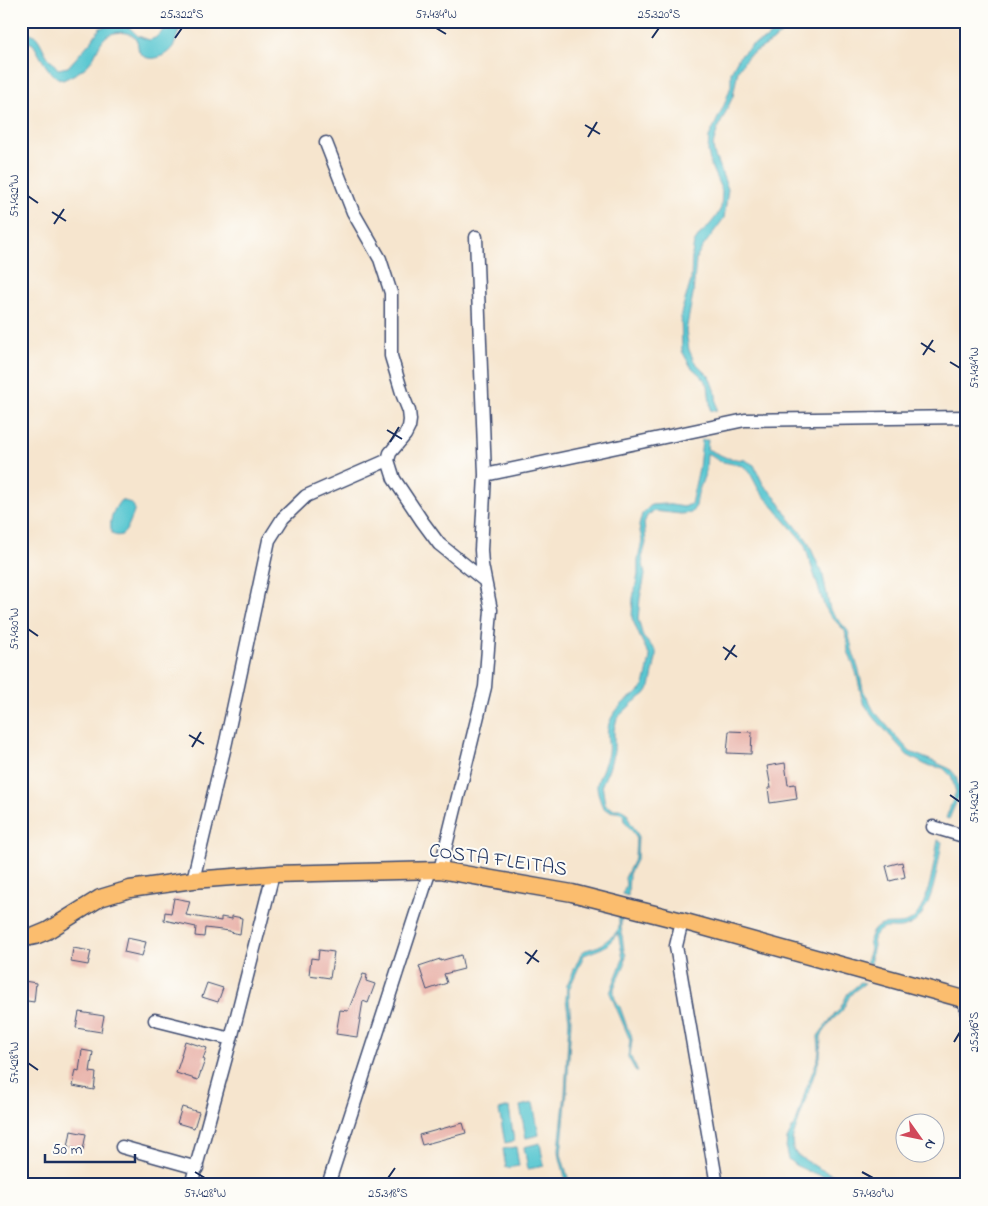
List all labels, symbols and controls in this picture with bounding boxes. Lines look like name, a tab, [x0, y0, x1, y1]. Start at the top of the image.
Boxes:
text: 25.322°S	[160, 6, 204, 24]
text: 57.434°W	[415, 6, 457, 24]
text: 25.320°S	[638, 6, 680, 24]
text: 57.432°W	[6, 175, 24, 217]
text: 57.434°W	[966, 347, 984, 389]
text: 57.430°W	[6, 608, 24, 650]
text: 57.432°W	[966, 781, 984, 823]
street label: COSTA FLEITAS	[427, 837, 569, 885]
text: 25.316°S	[966, 1012, 984, 1052]
text: 57.428°W	[6, 1042, 24, 1084]
north arrow	[896, 1114, 946, 1164]
scale bar	[45, 1131, 135, 1163]
text: N	[918, 1135, 941, 1154]
text: 50 m	[52, 1139, 83, 1161]
text: 57.428°W	[184, 1185, 226, 1203]
text: 25.318°S	[368, 1185, 408, 1203]
text: 57.430°W	[852, 1185, 894, 1203]

